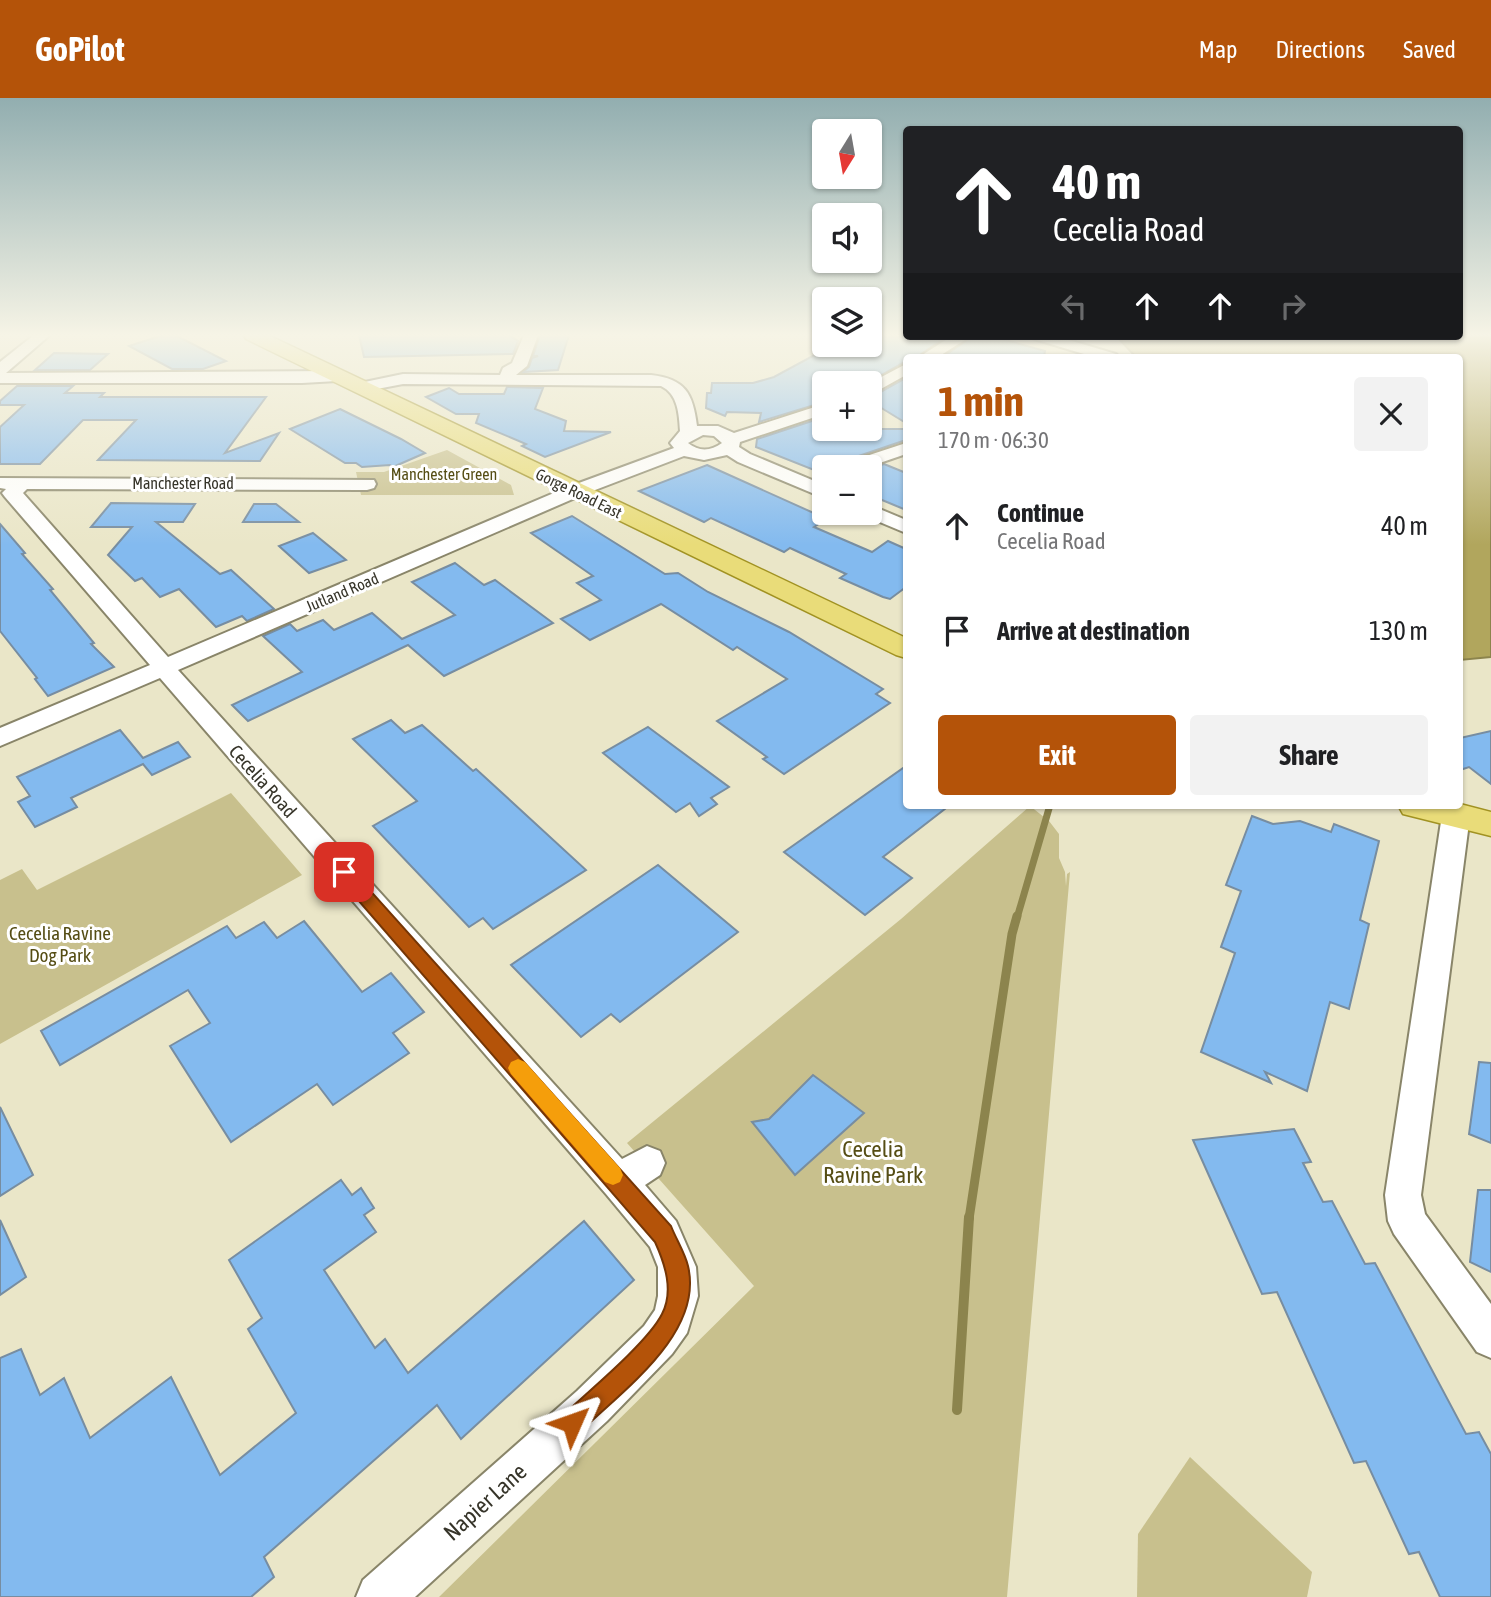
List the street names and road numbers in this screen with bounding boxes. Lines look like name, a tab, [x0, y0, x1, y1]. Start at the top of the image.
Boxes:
street label: Gorge Road East	[533, 464, 625, 523]
street label: Manchester Road	[132, 474, 234, 492]
street label: Jutland Road	[303, 569, 381, 615]
street label: Cecelia Road	[225, 740, 301, 822]
street label: Napier Lane	[438, 1458, 532, 1546]

